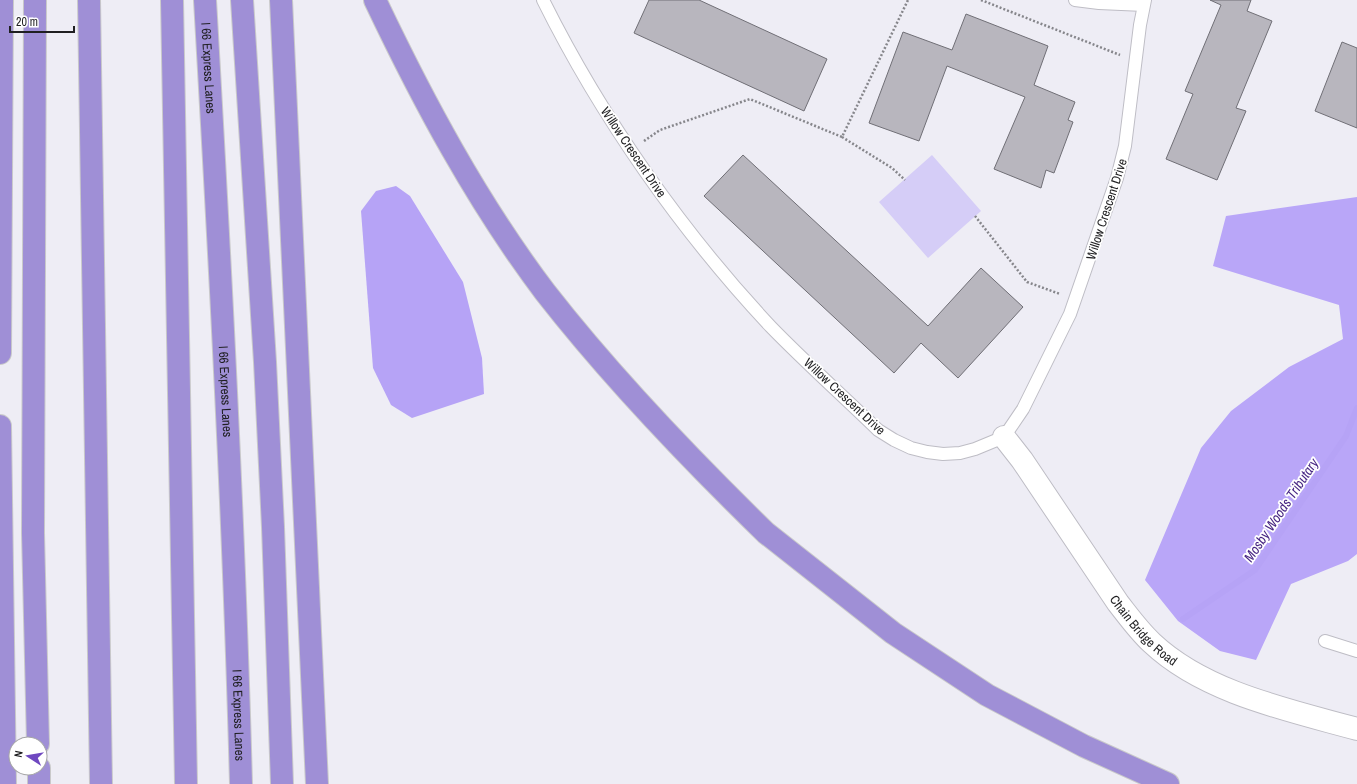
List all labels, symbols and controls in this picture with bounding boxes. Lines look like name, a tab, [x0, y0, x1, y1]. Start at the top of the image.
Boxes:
scale bar	[10, 8, 74, 34]
text: 20 m	[16, 14, 38, 30]
street label: I 66 Express Lanes	[197, 22, 219, 114]
street label: Willow Crescent Drive	[597, 104, 670, 201]
street label: Willow Crescent Drive	[1082, 156, 1131, 262]
street label: I 66 Express Lanes	[215, 345, 236, 438]
street label: Willow Crescent Drive	[800, 354, 889, 439]
water label: Mosby Woods Tributary	[1240, 454, 1323, 565]
street label: Chain Bridge Road	[1106, 592, 1181, 670]
street label: I 66 Express Lanes	[229, 669, 248, 761]
north arrow	[8, 736, 48, 776]
text: N	[11, 749, 26, 759]

